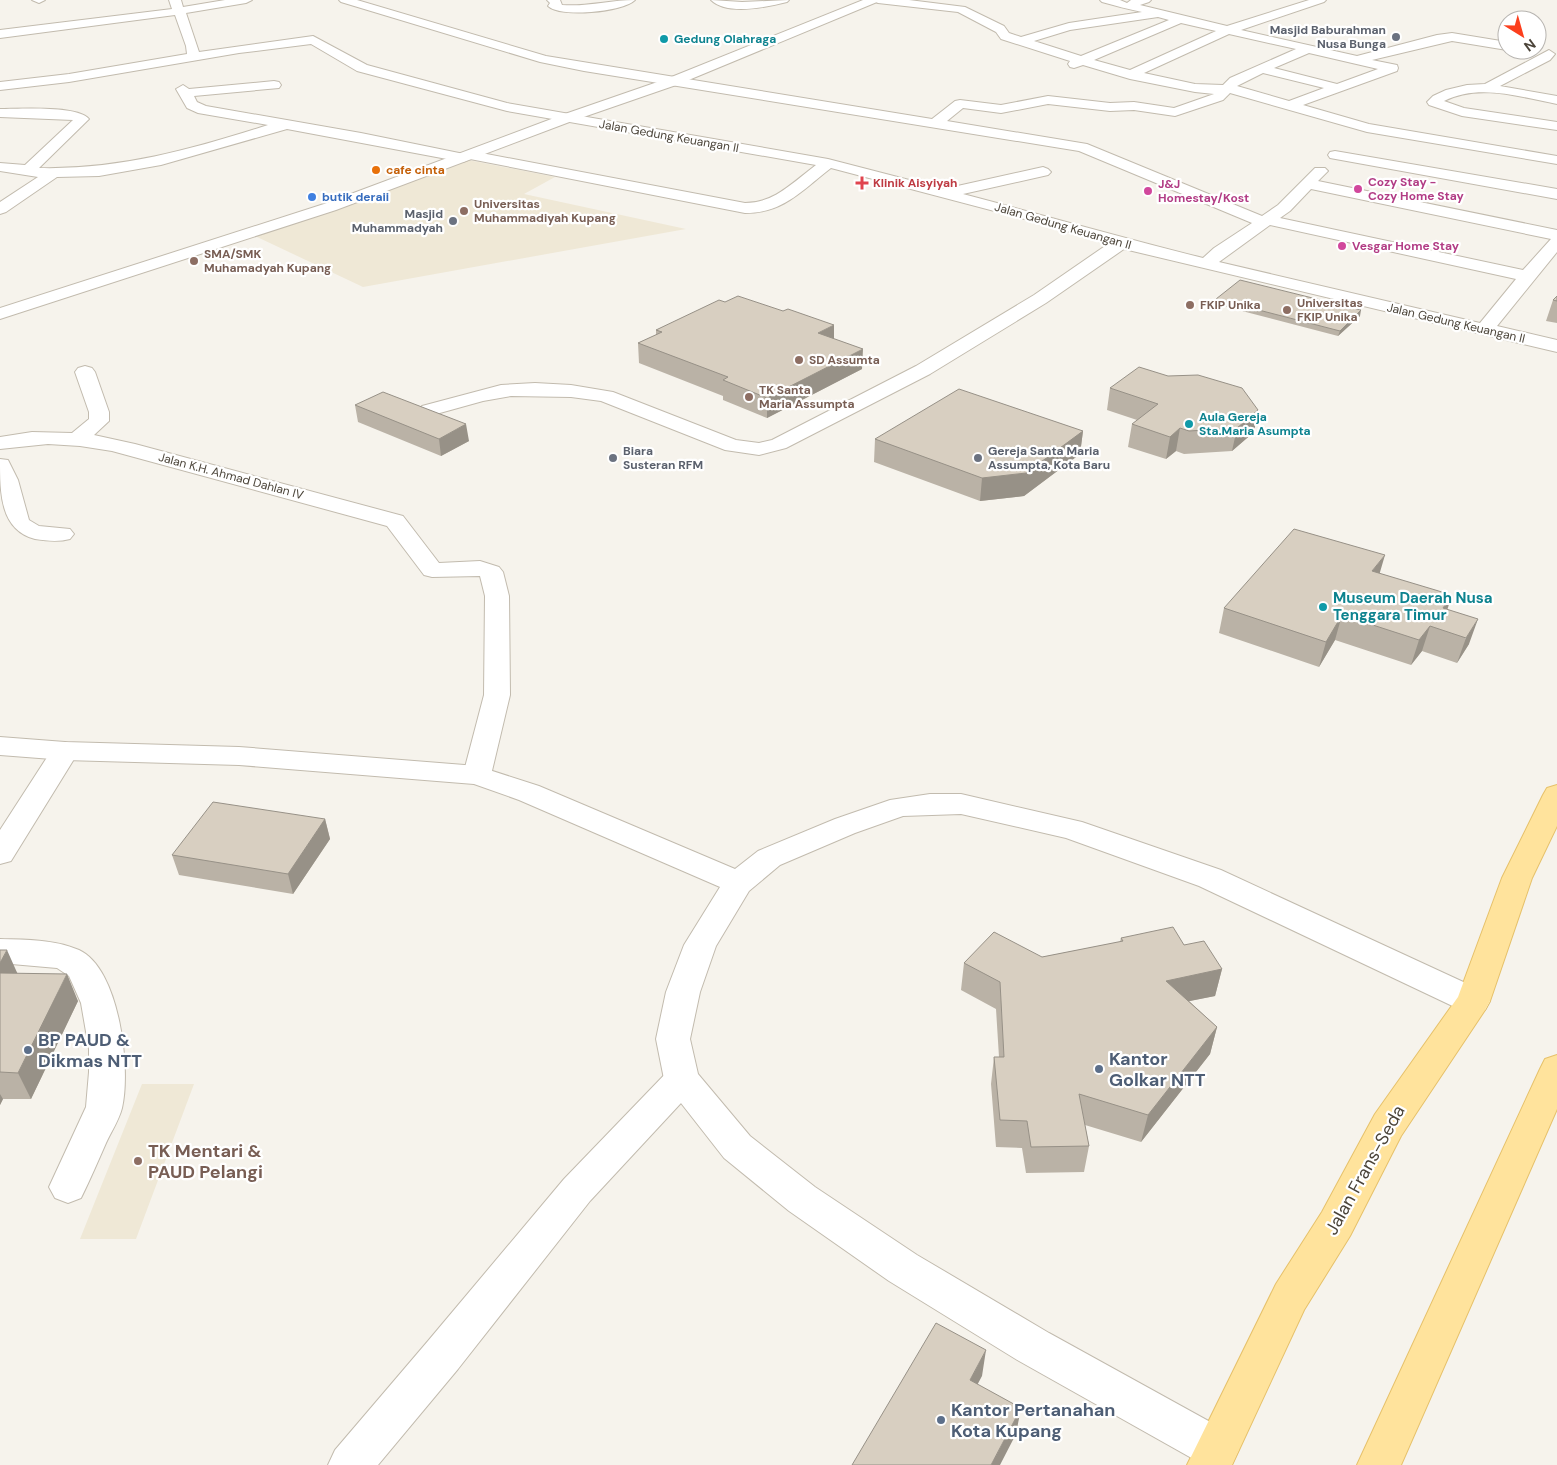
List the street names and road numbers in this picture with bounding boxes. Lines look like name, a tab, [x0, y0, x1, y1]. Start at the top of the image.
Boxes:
street label: Jalan Gedung Keuangan II	[598, 116, 740, 156]
street label: Jalan Gedung Keuangan II	[993, 199, 1133, 253]
street label: Jalan Gedung Keuangan II	[1385, 299, 1527, 347]
street label: Jalan K.H. Ahmad Dahlan IV	[157, 449, 305, 503]
street label: Jalan Frans-Seda	[1319, 1101, 1411, 1239]

